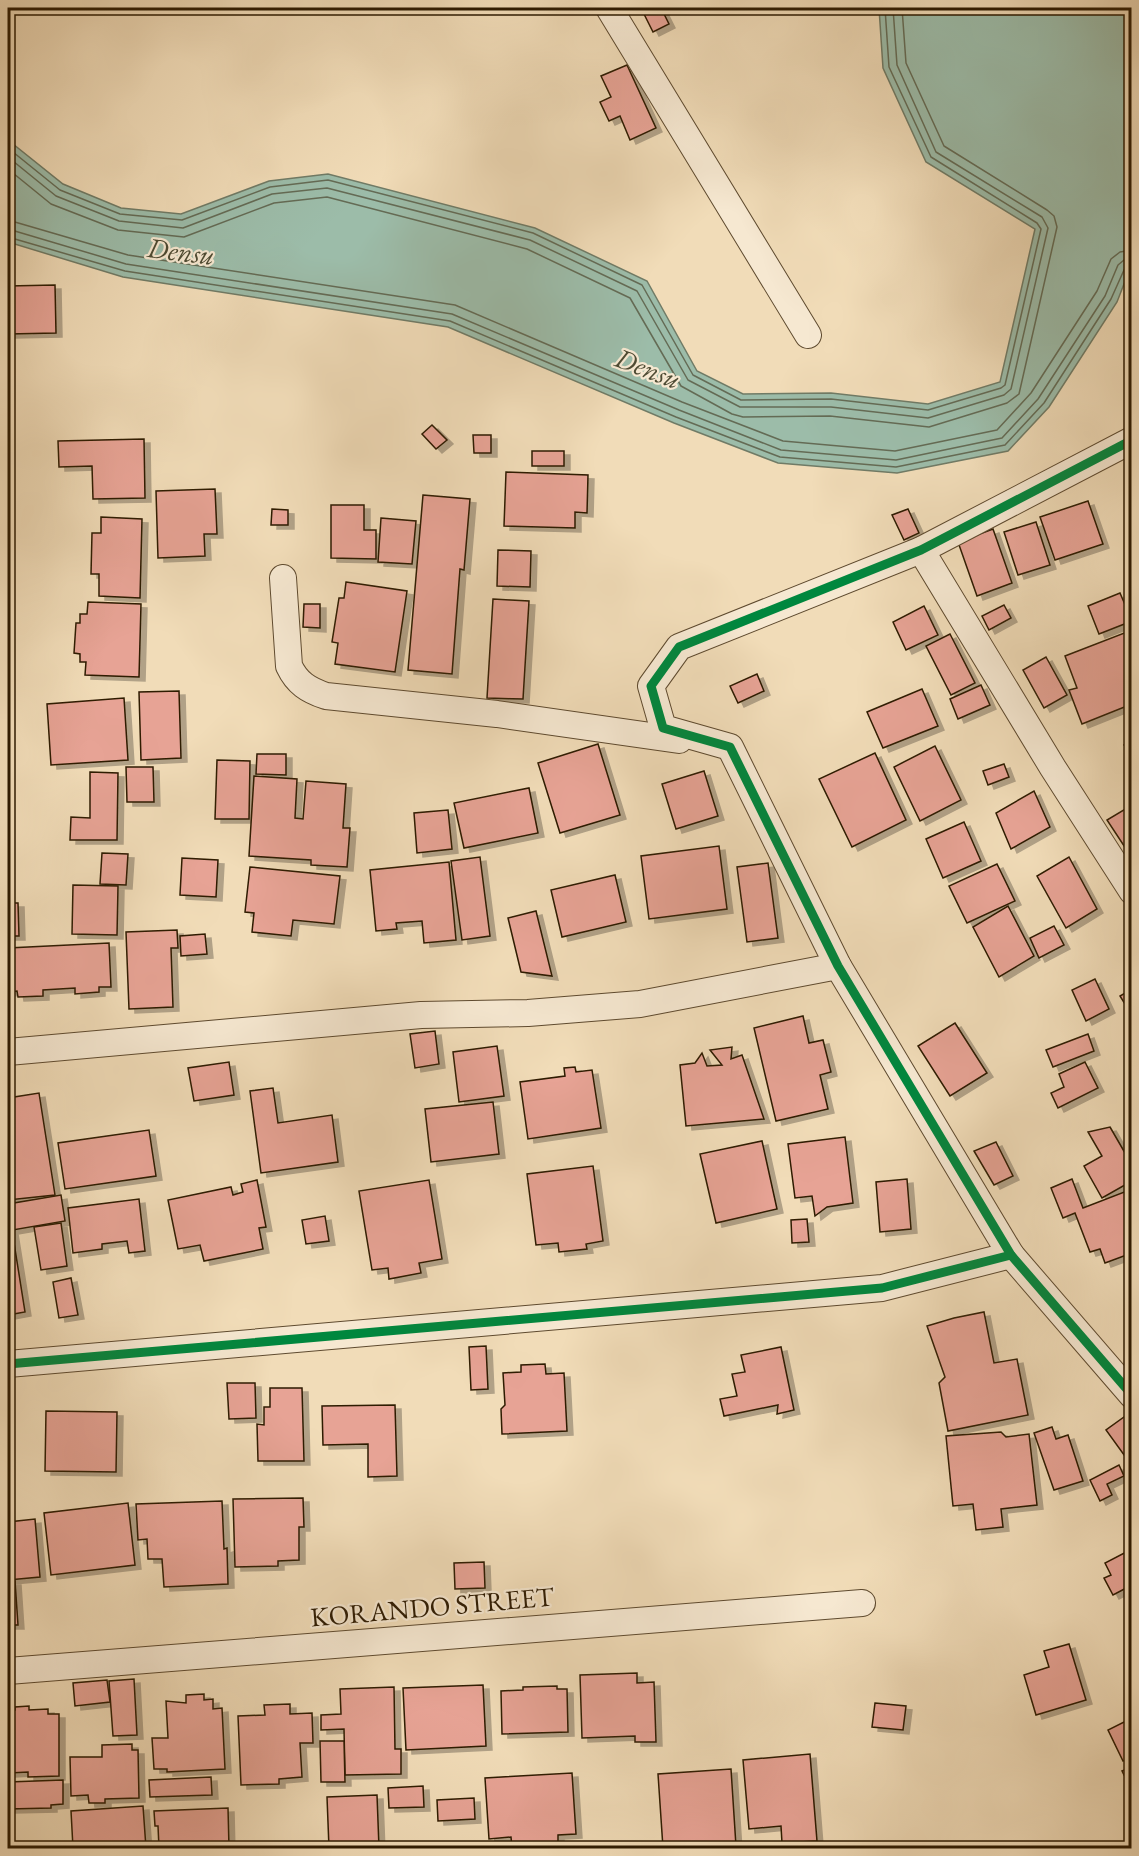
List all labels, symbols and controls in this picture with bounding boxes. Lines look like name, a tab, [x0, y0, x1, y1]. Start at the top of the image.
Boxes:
water label: Densu	[144, 229, 217, 273]
water label: Densu	[609, 339, 686, 397]
street label: KORANDO STREET	[309, 1578, 556, 1635]

